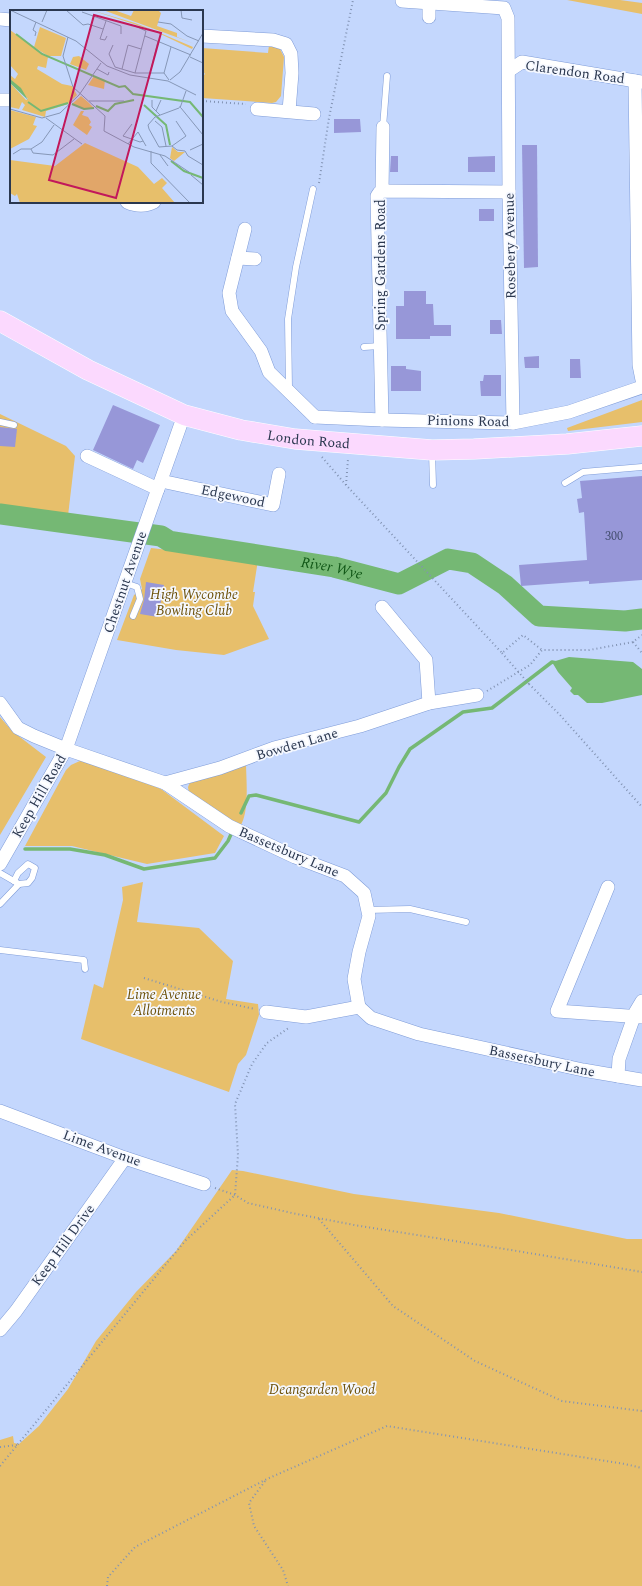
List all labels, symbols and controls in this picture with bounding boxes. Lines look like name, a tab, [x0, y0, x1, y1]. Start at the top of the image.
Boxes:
inset map	[10, 10, 203, 203]
street label: Clarendon Road	[524, 55, 626, 89]
street label: Rosebery Avenue	[499, 192, 521, 299]
street label: Spring Gardens Road	[370, 199, 391, 331]
street label: Pinions Road	[427, 410, 510, 432]
street label: London Road	[266, 424, 351, 454]
street label: Edgewood	[199, 479, 267, 513]
house number: 300	[605, 527, 623, 546]
street label: Chestnut Avenue	[98, 528, 152, 636]
water label: River Wye	[299, 550, 366, 586]
park label: High Wycombe Bowling Club	[150, 584, 238, 621]
street label: Bowden Lane	[254, 722, 341, 766]
street label: Keep Hill Road	[6, 750, 72, 842]
street label: Bassetsbury Lane	[235, 821, 343, 883]
park label: Lime Avenue Allotments	[127, 984, 201, 1021]
street label: Bassetsbury Lane	[487, 1040, 597, 1083]
street label: Lime Avenue	[60, 1124, 144, 1172]
street label: Keep Hill Drive	[26, 1200, 100, 1290]
park label: Deangarden Wood	[269, 1379, 375, 1400]

